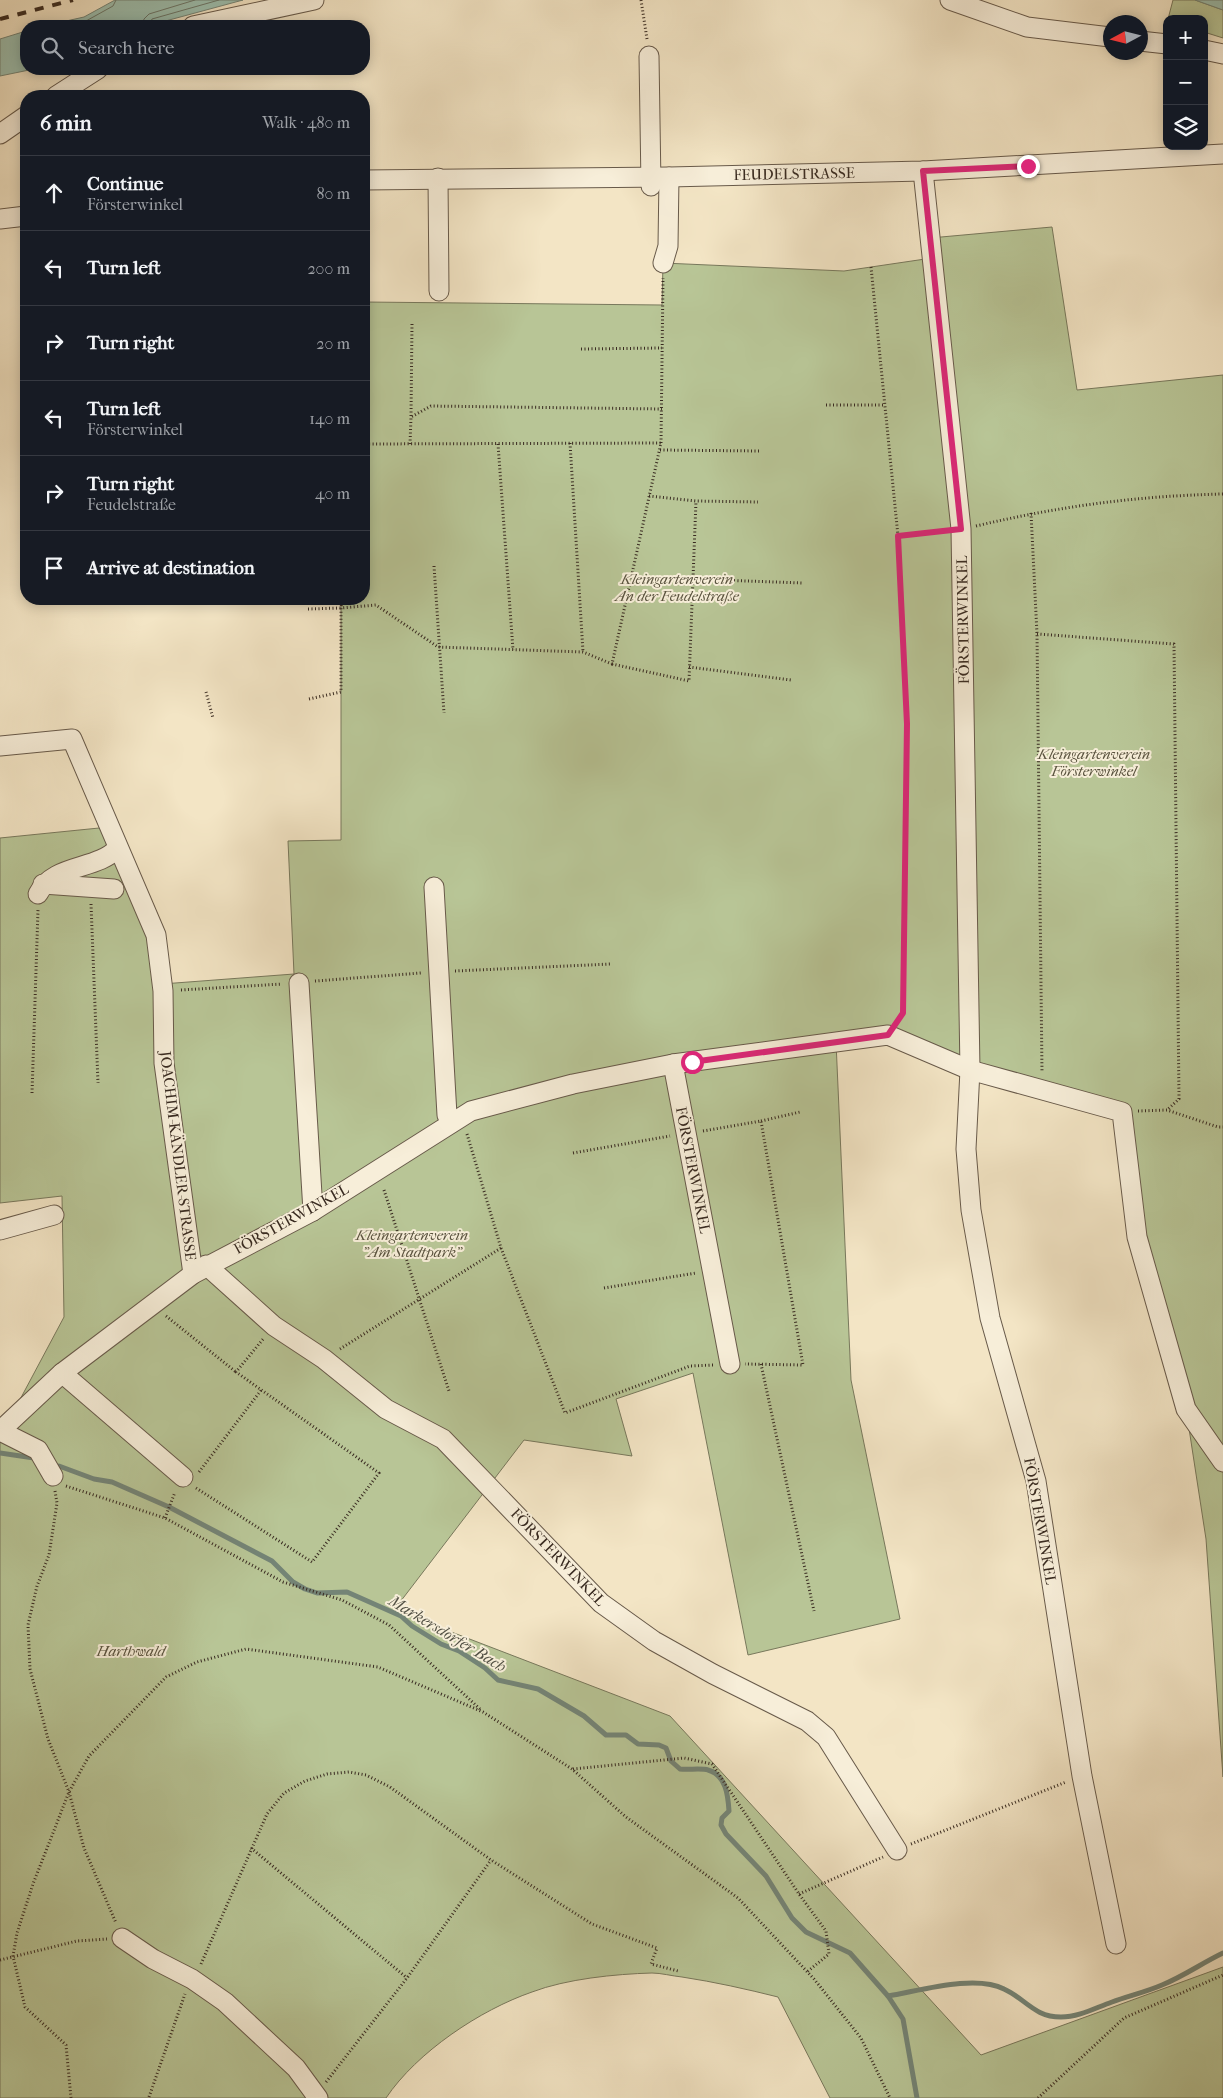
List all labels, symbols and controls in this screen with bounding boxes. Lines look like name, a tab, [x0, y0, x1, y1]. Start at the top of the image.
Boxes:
north arrow	[1103, 15, 1148, 60]
map controls	[1163, 15, 1208, 150]
button: +	[1163, 15, 1208, 60]
search box	[20, 20, 370, 75]
icon: search	[38, 34, 66, 62]
text: Search here	[78, 37, 174, 59]
button: −	[1163, 60, 1208, 105]
button: layers	[1163, 105, 1208, 150]
text: 6 min	[40, 111, 92, 135]
text: Walk · 480 m	[262, 113, 350, 132]
route end	[1017, 155, 1040, 178]
street label: FEUDELSTRASSE	[733, 164, 855, 184]
text: Continue	[87, 173, 163, 195]
icon: ahead	[40, 179, 68, 207]
text: 80 m	[316, 184, 350, 203]
text: Försterwinkel	[87, 195, 183, 214]
icon: left	[40, 254, 68, 282]
text: Turn left	[87, 257, 161, 279]
text: 200 m	[307, 259, 350, 278]
icon: right	[40, 329, 68, 357]
text: Turn right	[87, 332, 174, 354]
text: 20 m	[316, 334, 350, 353]
text: Turn left	[87, 398, 161, 420]
icon: left	[40, 404, 68, 432]
text: 140 m	[309, 409, 350, 428]
text: Försterwinkel	[87, 420, 183, 439]
text: Turn right	[87, 473, 174, 495]
icon: right	[40, 479, 68, 507]
text: 40 m	[315, 484, 350, 503]
text: Feudelstraße	[87, 495, 176, 514]
icon: arrive	[40, 554, 68, 582]
street label: FÖRSTERWINKEL	[953, 556, 973, 684]
text: Arrive at destination	[87, 557, 255, 579]
park label: Kleingartenverein An der Feudelstraße	[613, 570, 740, 605]
park label: Kleingartenverein Försterwinkel	[1037, 745, 1150, 780]
street label: JOACHIM-KÄNDLER-STRASSE	[156, 1049, 200, 1262]
route start	[681, 1051, 704, 1074]
street label: FÖRSTERWINKEL	[672, 1105, 714, 1235]
street label: FÖRSTERWINKEL	[230, 1180, 352, 1258]
park label: Kleingartenverein "Am Stadtpark"	[355, 1226, 468, 1261]
street label: FÖRSTERWINKEL	[1020, 1456, 1060, 1586]
street label: FÖRSTERWINKEL	[507, 1504, 609, 1610]
water label: Markersdorfer Bach	[385, 1590, 510, 1676]
park label: Harthwald	[96, 1642, 168, 1660]

